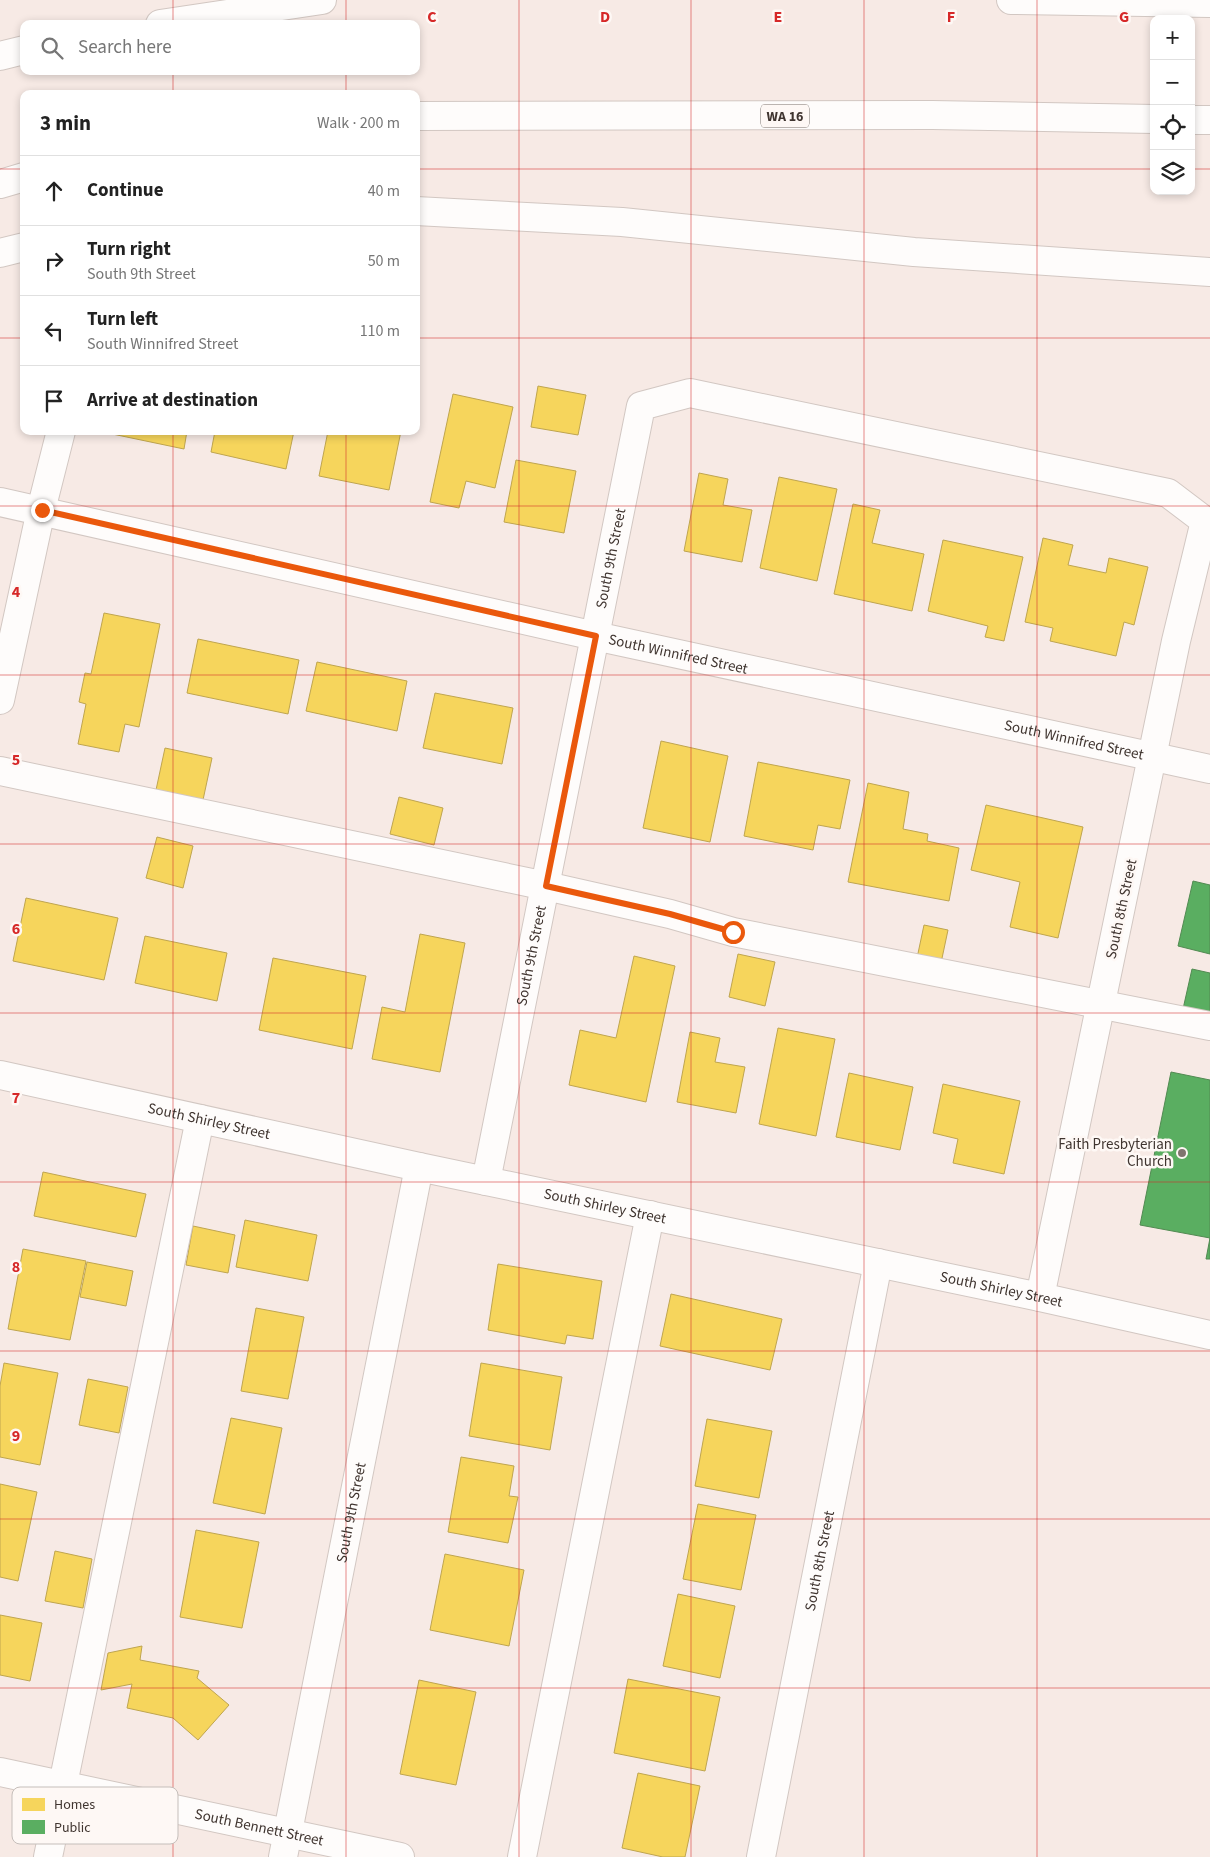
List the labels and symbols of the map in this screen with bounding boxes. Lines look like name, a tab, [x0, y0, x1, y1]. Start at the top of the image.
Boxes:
text: C	[427, 6, 437, 28]
text: D	[600, 6, 610, 28]
text: E	[774, 6, 782, 28]
text: F	[947, 6, 955, 28]
text: G	[1119, 6, 1129, 28]
road number: WA 16	[761, 104, 809, 128]
route end	[31, 499, 54, 522]
street label: South 9th Street	[591, 506, 631, 610]
text: 4	[12, 581, 21, 603]
street label: South Winnifred Street	[606, 629, 750, 680]
street label: South Winnifred Street	[1002, 715, 1146, 765]
text: 5	[12, 749, 20, 771]
street label: South 8th Street	[1101, 857, 1142, 961]
street label: South 9th Street	[511, 904, 552, 1008]
text: 6	[12, 918, 20, 940]
route start	[722, 921, 745, 944]
text: 7	[12, 1087, 20, 1109]
street label: South Shirley Street	[146, 1098, 272, 1145]
place label: Faith Presbyterian Church	[1058, 1134, 1172, 1172]
marker: Faith Presbyterian Church	[1176, 1147, 1188, 1159]
street label: South Shirley Street	[542, 1183, 668, 1229]
text: 8	[12, 1256, 20, 1278]
street label: South Shirley Street	[938, 1266, 1065, 1313]
text: 9	[12, 1425, 20, 1447]
street label: South 9th Street	[331, 1461, 372, 1565]
street label: South 8th Street	[800, 1509, 840, 1613]
legend	[12, 1787, 178, 1844]
text: Homes	[54, 1795, 95, 1815]
street label: South Bennett Street	[193, 1804, 325, 1851]
text: Public	[54, 1818, 91, 1838]

